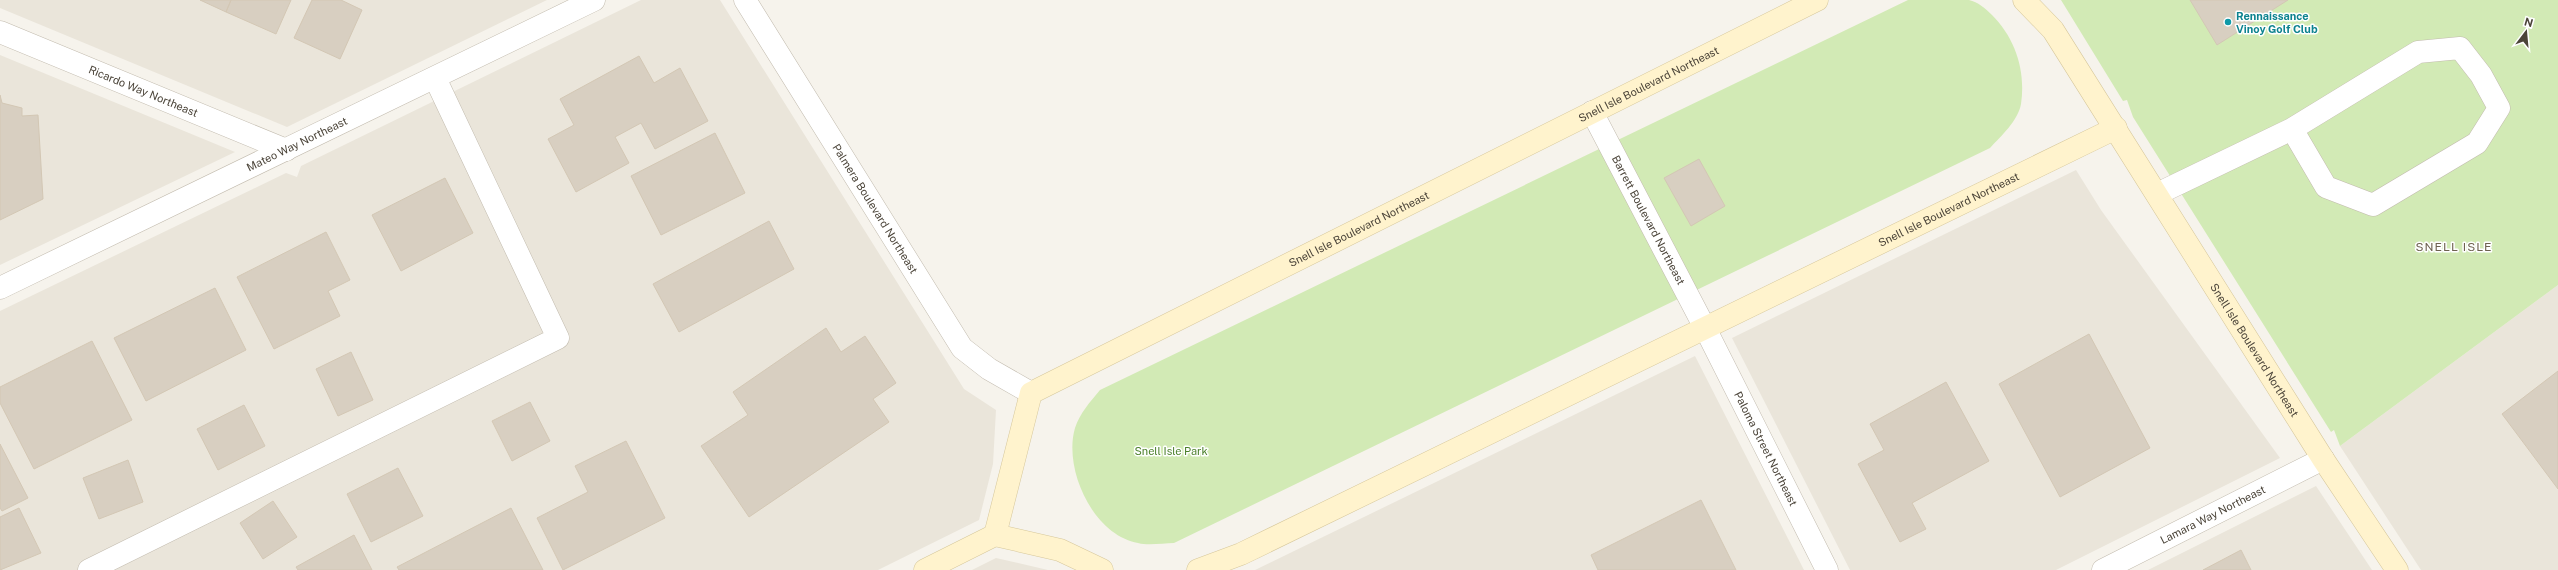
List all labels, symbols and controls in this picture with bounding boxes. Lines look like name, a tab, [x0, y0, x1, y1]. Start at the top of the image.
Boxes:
place label: Rennaissance Vinoy Golf Club	[2236, 10, 2318, 35]
north arrow	[2506, 12, 2546, 52]
text: N	[2523, 15, 2535, 29]
marker: Rennaissance Vinoy Golf Club	[2223, 17, 2233, 27]
street label: Snell Isle Boulevard Northeast	[1577, 44, 1721, 124]
street label: Ricardo Way Northeast	[87, 63, 200, 119]
street label: Mateo Way Northeast	[245, 115, 349, 173]
street label: Palmera Boulevard Northeast	[830, 142, 920, 276]
street label: Barrett Boulevard Northeast	[1610, 153, 1687, 287]
street label: Snell Isle Boulevard Northeast	[1876, 170, 2021, 249]
street label: Snell Isle Boulevard Northeast	[1287, 189, 1431, 269]
district label: SNELL ISLE	[2415, 240, 2493, 254]
street label: Snell Isle Boulevard Northeast	[2208, 281, 2301, 419]
street label: Paloma Street Northeast	[1732, 390, 1800, 508]
park label: Snell Isle Park	[1134, 445, 1208, 457]
street label: Lamara Way Northeast	[2158, 483, 2267, 546]

